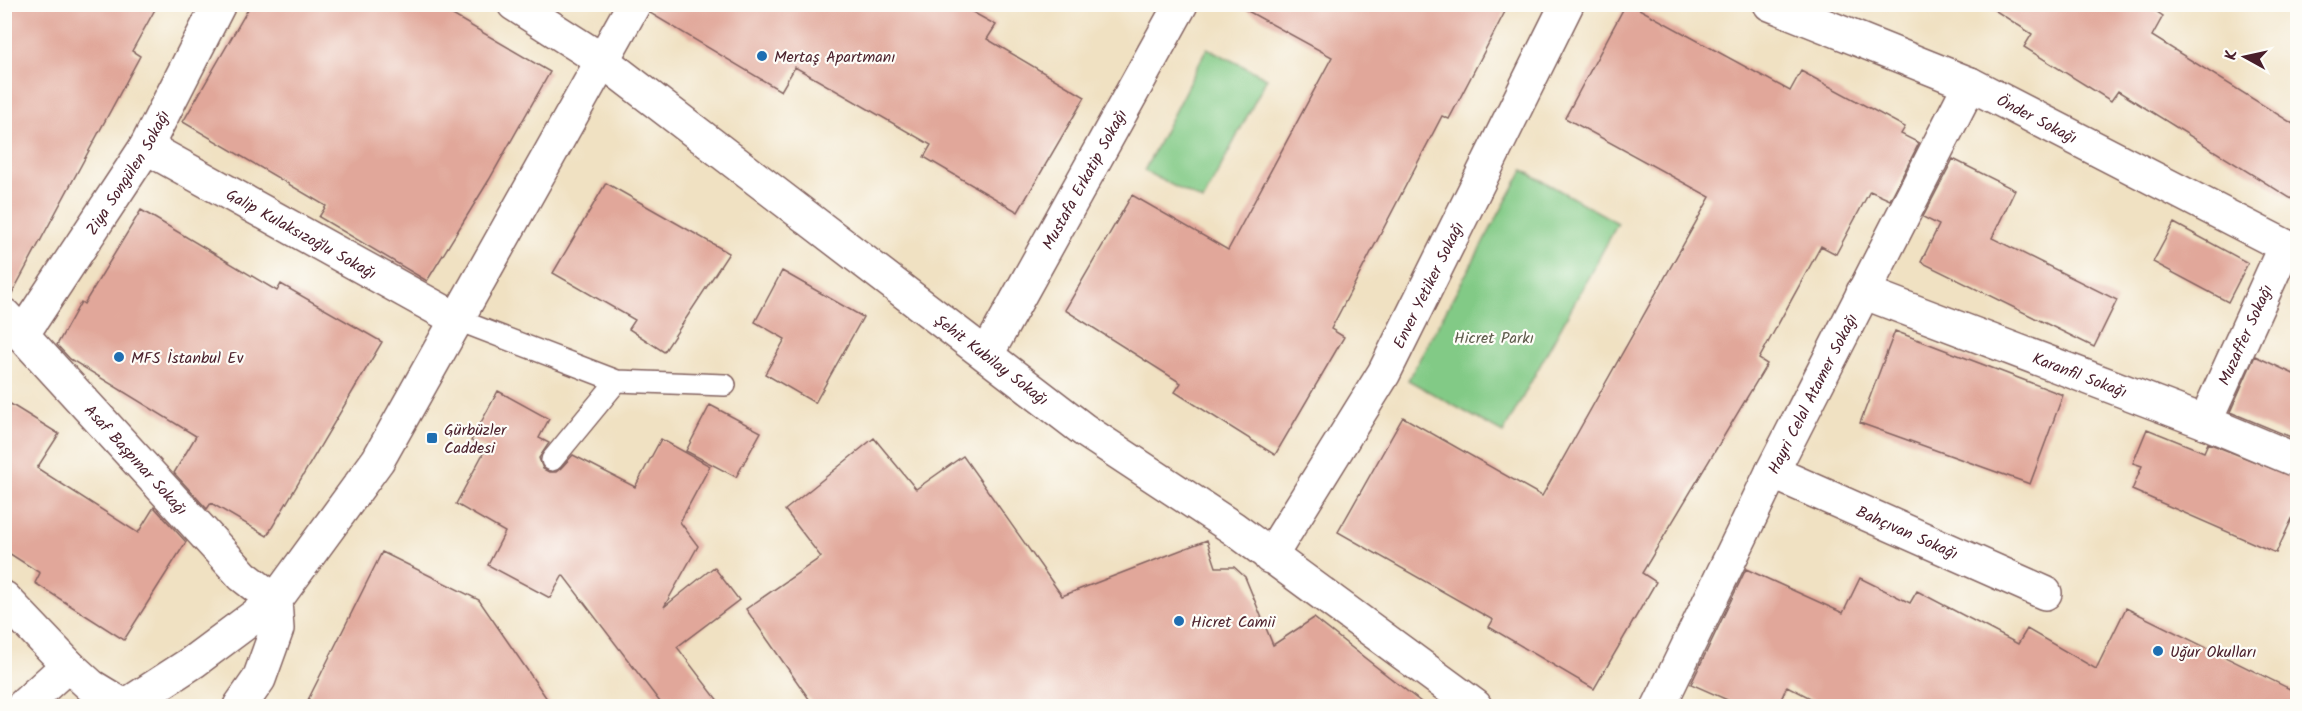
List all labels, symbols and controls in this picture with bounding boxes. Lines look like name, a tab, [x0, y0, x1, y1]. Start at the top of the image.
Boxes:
north arrow	[2215, 27, 2275, 87]
place label: Mertaş Apartmanı	[774, 45, 895, 70]
text: K	[2219, 48, 2245, 62]
marker: Mertaş Apartmanı	[755, 49, 769, 63]
street label: Önder Sokağı	[1992, 89, 2081, 151]
street label: Mustafa Erkatip Sokağı	[1036, 105, 1134, 255]
street label: Ziya Songülen Sokağı	[80, 106, 177, 241]
street label: Galip Kulaksızoğlu Sokağı	[221, 183, 381, 286]
street label: Enver Yetiker Sokağı	[1387, 218, 1471, 353]
street label: Muzaffer Sokağı	[2212, 281, 2280, 390]
street label: Şehit Kubilay Sokağı	[929, 309, 1054, 413]
street label: Hayri Celal Atamer Sokağı	[1762, 309, 1865, 479]
park label: Hicret Parkı	[1454, 326, 1534, 351]
place label: MFS İstanbul Ev	[131, 346, 244, 371]
street label: Karanfil Sokağı	[2028, 346, 2130, 405]
marker: MFS İstanbul Ev	[112, 350, 126, 364]
street label: Asaf Başpınar Sokağı	[78, 399, 193, 522]
place label: Gürbüzler Caddesi	[444, 418, 508, 461]
marker: Gürbüzler Caddesi	[425, 431, 439, 445]
street label: Bahçıvan Sokağı	[1852, 500, 1962, 567]
place label: Hicret Camii	[1191, 610, 1276, 635]
marker: Hicret Camii	[1172, 614, 1186, 628]
place label: Uğur Okulları	[2170, 640, 2256, 665]
marker: Uğur Okulları	[2151, 644, 2165, 658]

